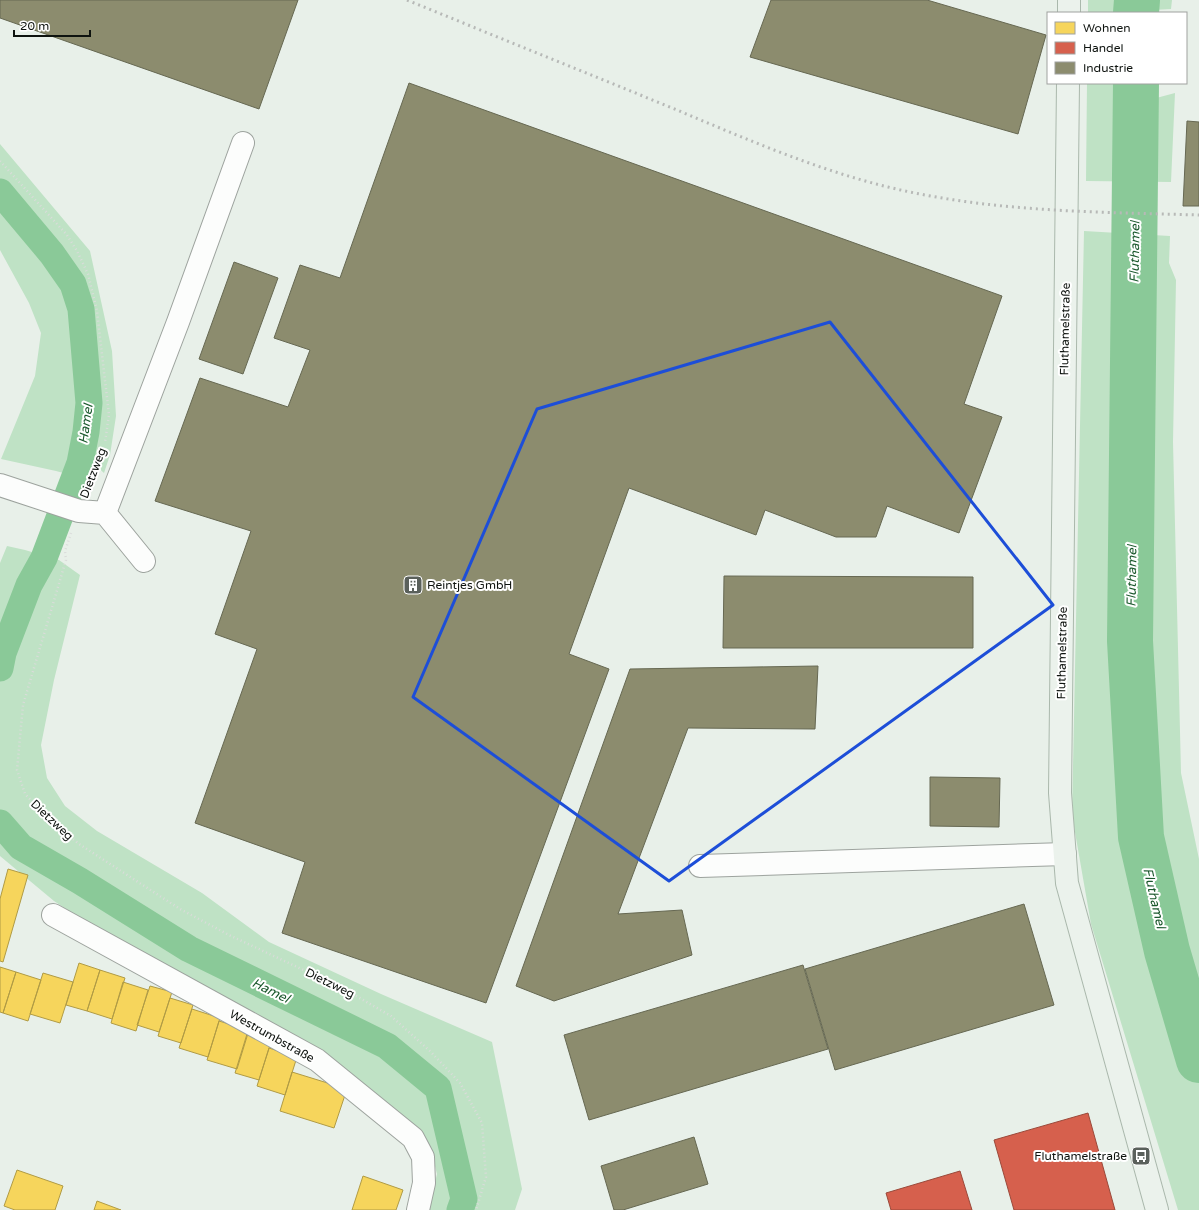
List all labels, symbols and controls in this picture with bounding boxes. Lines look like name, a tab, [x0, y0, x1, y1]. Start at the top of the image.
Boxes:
scale bar	[14, 12, 90, 38]
legend	[1047, 12, 1187, 84]
text: 20 m	[20, 19, 49, 33]
text: Wohnen	[1083, 21, 1131, 35]
text: Handel	[1083, 41, 1123, 55]
text: Industrie	[1083, 61, 1133, 75]
water label: Fluthamel	[1126, 219, 1144, 283]
street label: Fluthamelstraße	[1057, 282, 1073, 375]
water label: Hamel	[75, 402, 97, 445]
street label: Dietzweg	[77, 446, 109, 500]
water label: Fluthamel	[1123, 543, 1141, 607]
building icon: Reintjes GmbH	[402, 574, 424, 596]
place label: Reintjes GmbH	[427, 578, 512, 592]
street label: Fluthamelstraße	[1054, 606, 1070, 699]
street label: Dietzweg	[28, 797, 76, 843]
water label: Fluthamel	[1139, 866, 1169, 932]
street label: Dietzweg	[303, 965, 357, 1001]
water label: Hamel	[249, 975, 293, 1008]
street label: Westrumbstraße	[227, 1007, 317, 1065]
bus stop icon: Fluthamelstraße	[1130, 1145, 1152, 1167]
place label: Fluthamelstraße	[1034, 1149, 1127, 1163]

